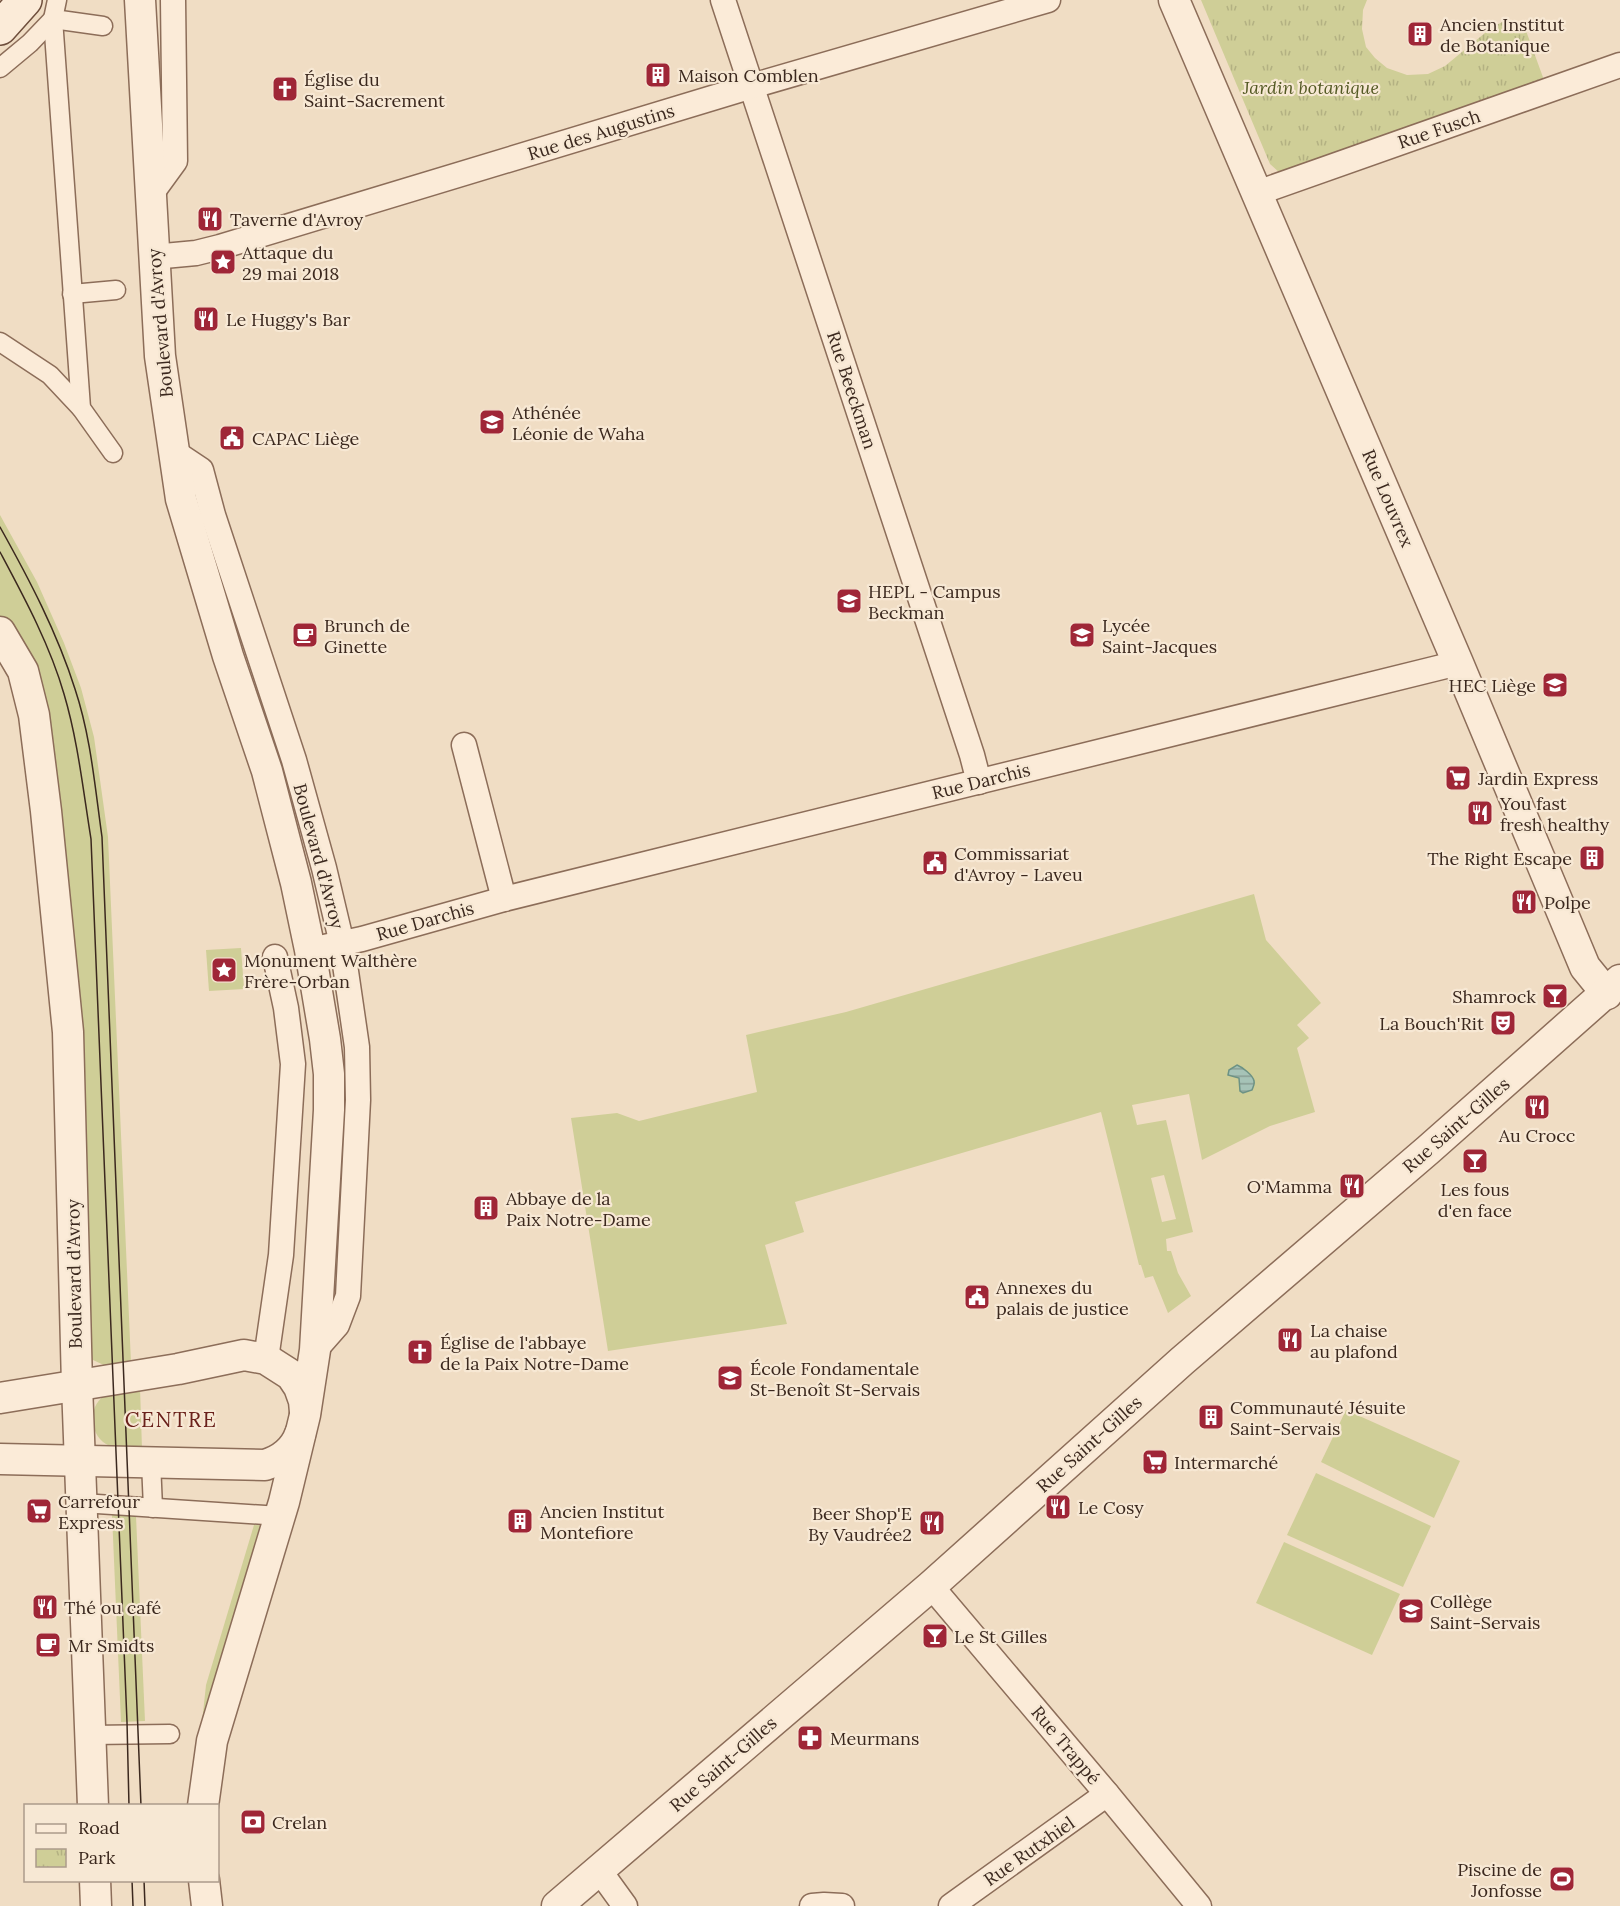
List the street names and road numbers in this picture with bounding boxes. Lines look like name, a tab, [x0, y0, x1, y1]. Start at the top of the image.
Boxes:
street label: Rue des Augustins	[525, 99, 677, 165]
street label: Rue Fusch	[1395, 104, 1483, 154]
street label: Boulevard d'Avroy	[142, 247, 178, 399]
street label: Rue Beeckman	[822, 328, 882, 452]
street label: Rue Louvrex	[1357, 446, 1419, 551]
street label: Rue Darchis	[929, 758, 1033, 804]
street label: Boulevard d'Avroy	[289, 781, 350, 932]
street label: Rue Darchis	[373, 896, 477, 946]
street label: Rue Saint-Gilles	[1398, 1072, 1514, 1178]
street label: Boulevard d'Avroy	[61, 1199, 87, 1349]
street label: Rue Saint-Gilles	[1031, 1391, 1147, 1497]
street label: Rue Trappé	[1026, 1701, 1106, 1789]
street label: Rue Saint-Gilles	[665, 1711, 781, 1817]
street label: Rue Rutxhiel	[979, 1811, 1079, 1891]

